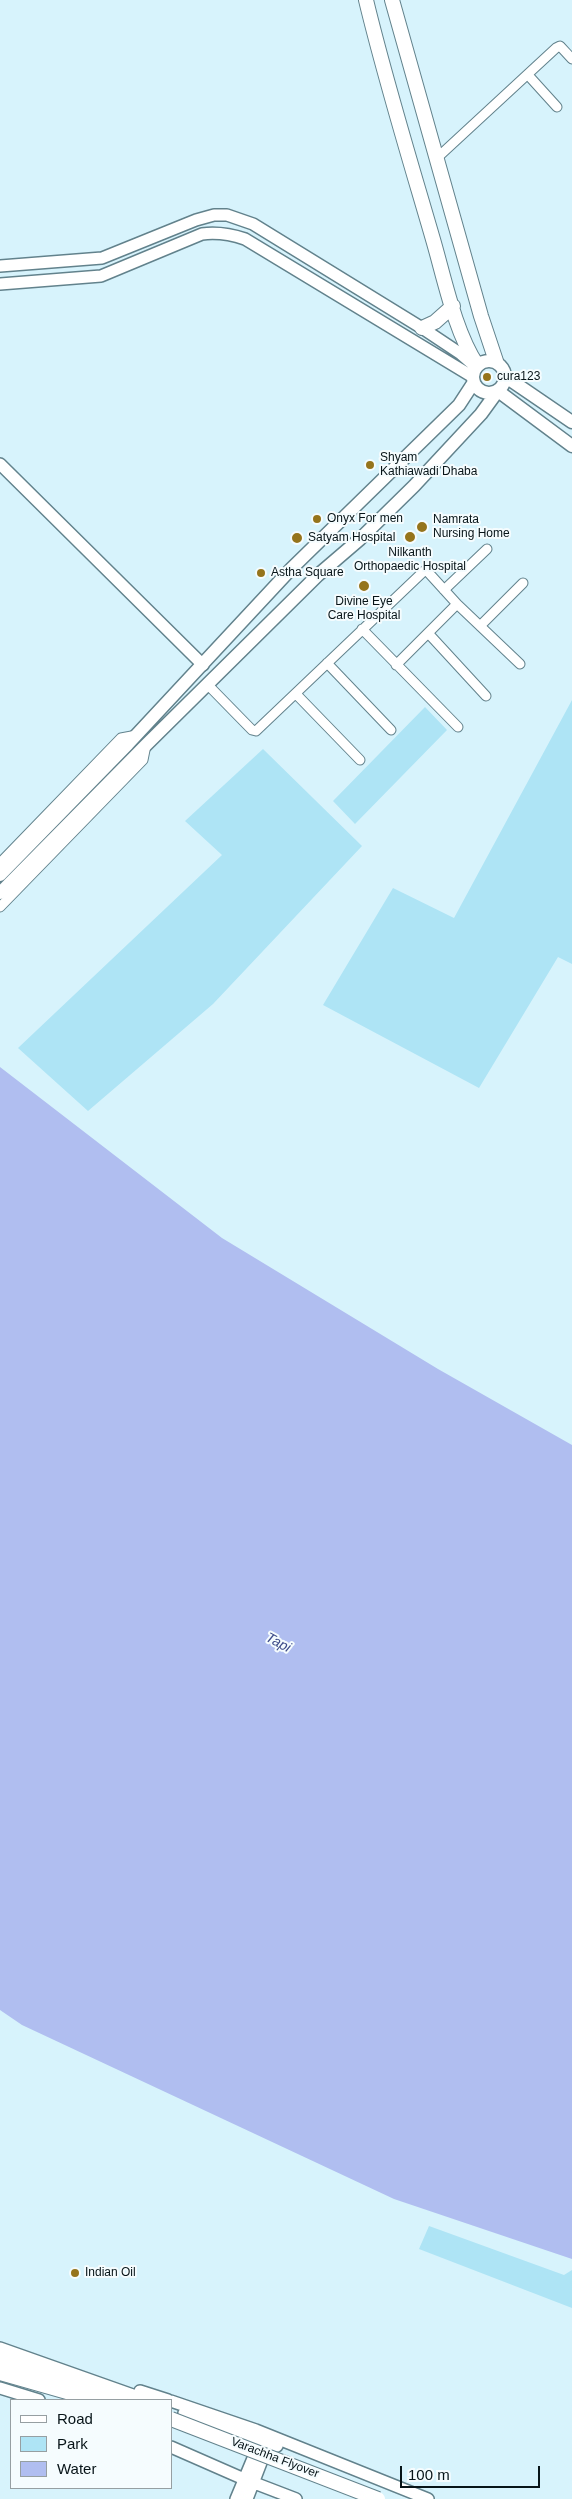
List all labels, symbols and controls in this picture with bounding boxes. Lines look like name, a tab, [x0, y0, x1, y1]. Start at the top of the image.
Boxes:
place label: cura123	[497, 370, 540, 384]
marker: cura123	[481, 371, 493, 383]
place label: Shyam Kathiawadi Dhaba	[380, 451, 477, 479]
marker: Shyam Kathiawadi Dhaba	[364, 459, 376, 471]
place label: Onyx For men	[327, 512, 403, 526]
marker: Onyx For men	[311, 513, 323, 525]
place label: Namrata Nursing Home	[433, 513, 510, 541]
marker: Namrata Nursing Home	[415, 520, 429, 534]
marker: Nilkanth Orthopaedic Hospital	[403, 530, 417, 544]
marker: Satyam Hospital	[290, 531, 304, 545]
place label: Satyam Hospital	[308, 531, 395, 545]
place label: Nilkanth Orthopaedic Hospital	[354, 546, 466, 574]
place label: Astha Square	[271, 566, 344, 580]
marker: Astha Square	[255, 567, 267, 579]
marker: Divine Eye Care Hospital	[357, 579, 371, 593]
place label: Divine Eye Care Hospital	[328, 595, 400, 623]
water label: Tapi	[263, 1629, 293, 1657]
place label: Indian Oil	[85, 2266, 136, 2280]
marker: Indian Oil	[69, 2267, 81, 2279]
legend	[10, 2399, 172, 2489]
text: Road	[57, 2410, 93, 2427]
text: Park	[57, 2435, 88, 2452]
street label: Varachha Flyover	[229, 2435, 321, 2481]
scale bar	[402, 2456, 542, 2488]
text: Water	[57, 2460, 96, 2477]
text: 100 m	[408, 2466, 450, 2483]

